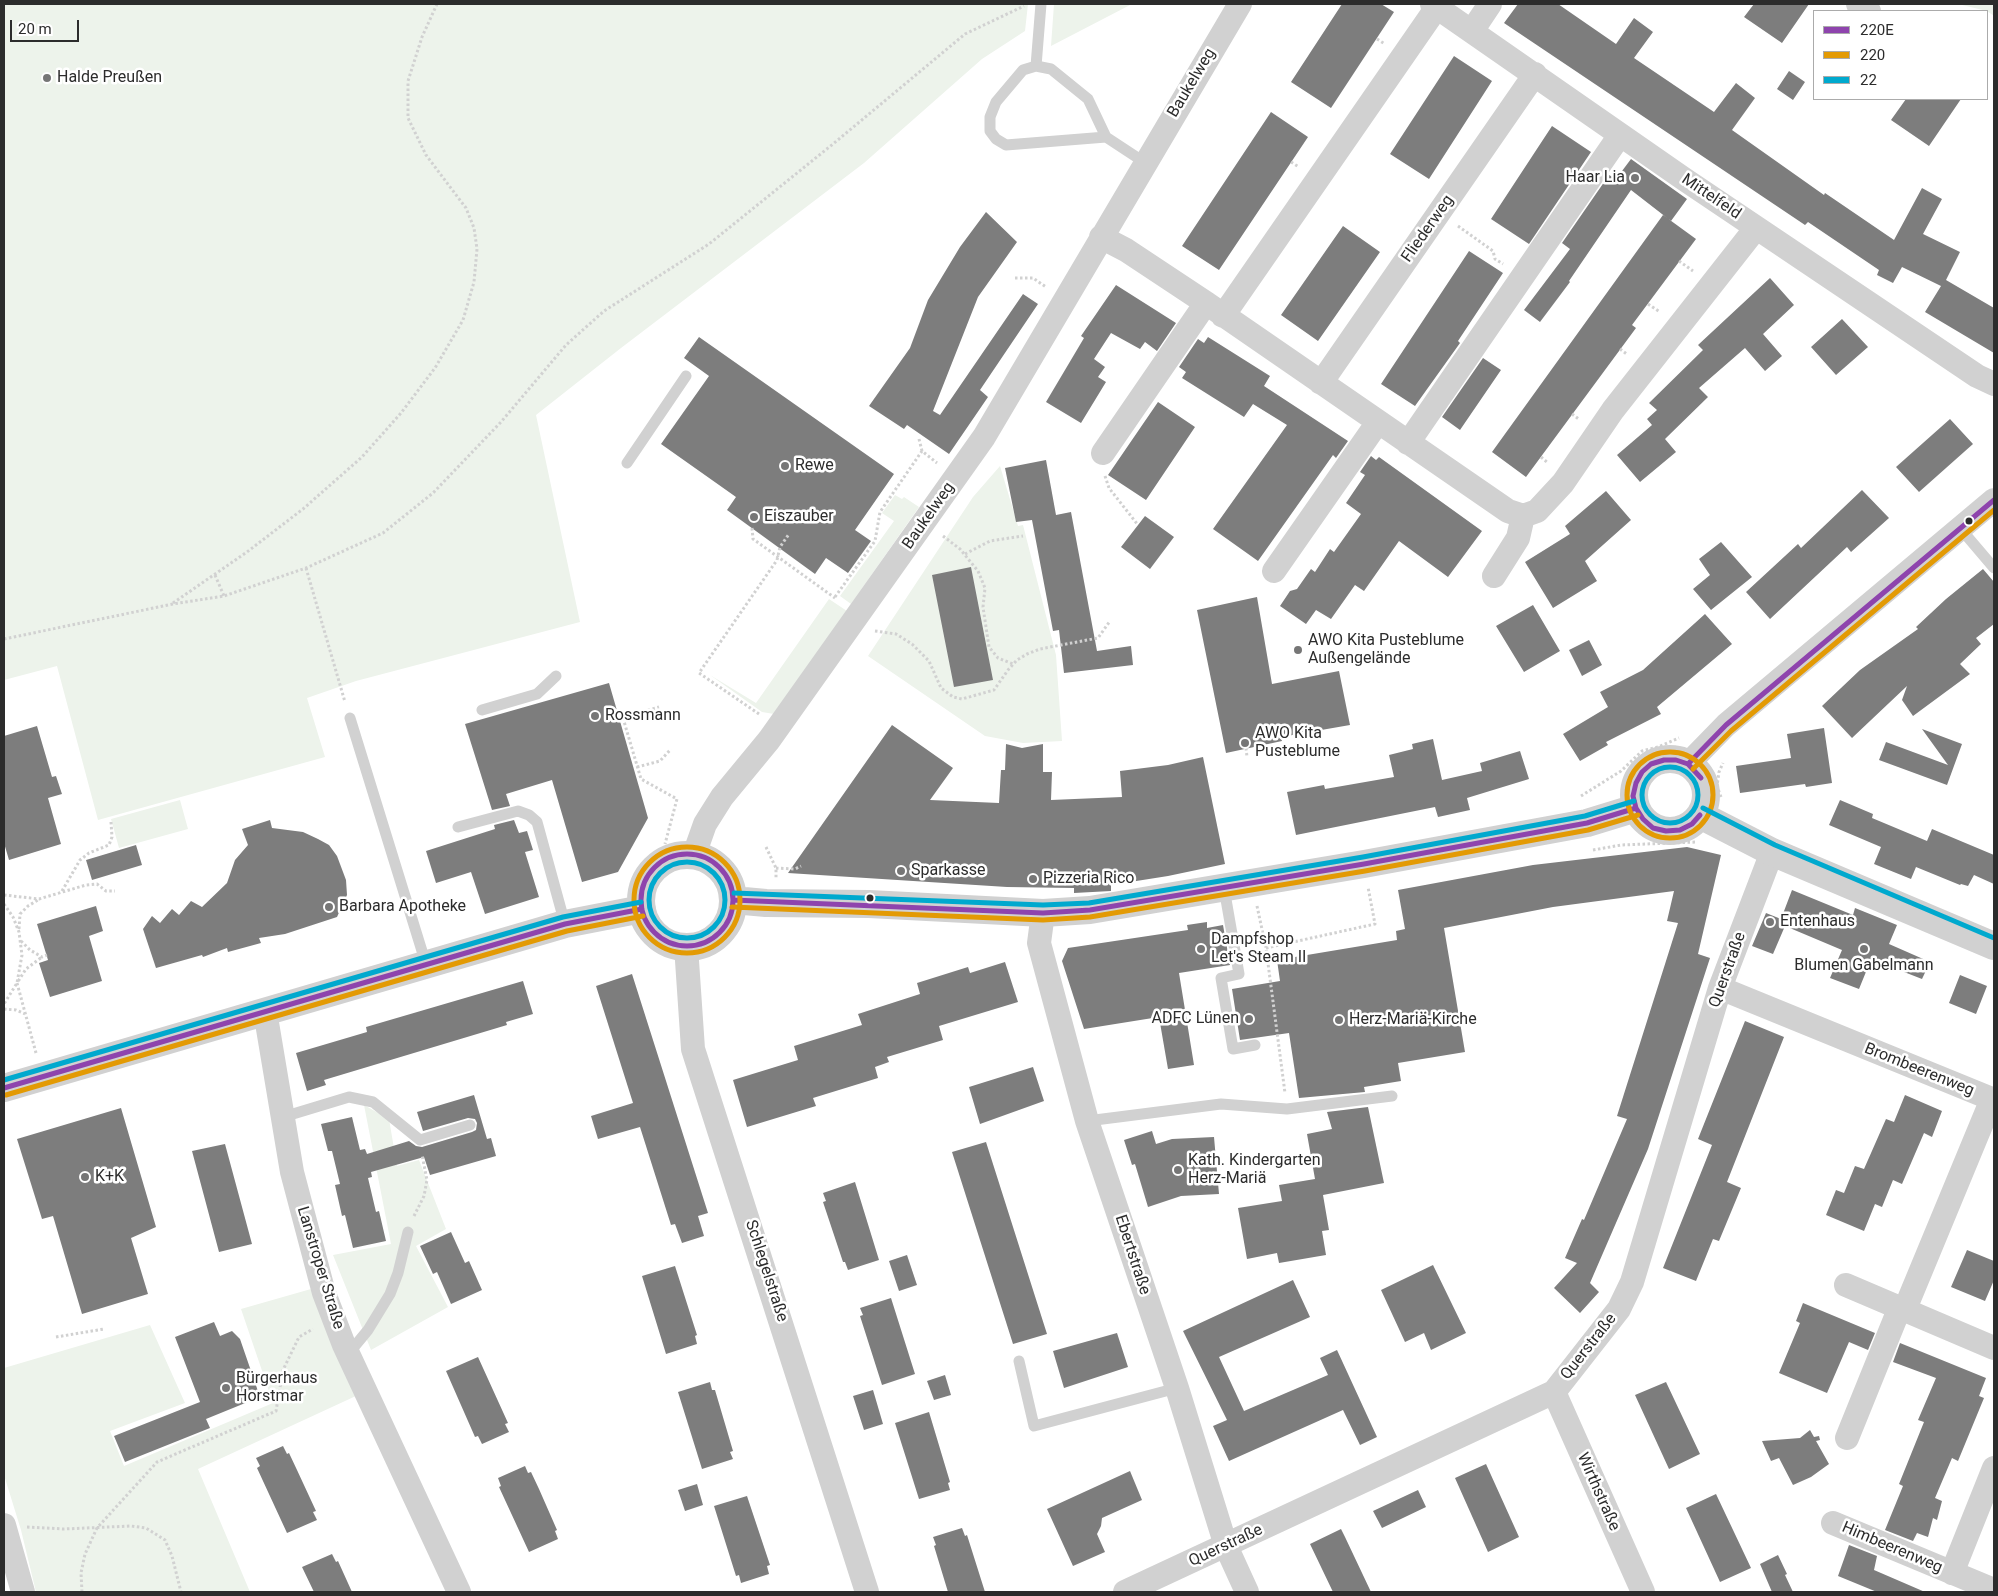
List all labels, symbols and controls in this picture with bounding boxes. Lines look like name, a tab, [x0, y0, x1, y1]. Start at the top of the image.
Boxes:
scale bar	[12, 10, 81, 42]
legend	[1813, 10, 1988, 100]
text: 20 m	[18, 20, 52, 38]
text: 220E	[1860, 21, 1894, 39]
street label: Baukelweg	[1164, 45, 1220, 121]
text: 220	[1860, 46, 1885, 64]
place label: Halde Preußen	[57, 68, 162, 88]
text: 22	[1860, 71, 1877, 89]
marker: Halde Preußen	[41, 72, 53, 84]
place label: Haar Lia	[1566, 168, 1625, 188]
street label: Mittelfeld	[1678, 170, 1744, 224]
marker: Haar Lia	[1629, 172, 1641, 184]
street label: Fliederweg	[1398, 192, 1458, 266]
place label: Rewe	[795, 456, 834, 476]
marker: Rewe	[779, 460, 791, 472]
street label: Baukelweg	[899, 479, 959, 553]
place label: Eiszauber	[764, 507, 834, 527]
marker: Eiszauber	[748, 511, 760, 523]
unlabelled marker	[1964, 516, 1974, 526]
place label: AWO Kita Pusteblume Außengelände	[1308, 631, 1464, 669]
marker: AWO Kita Pusteblume Außengelände	[1292, 644, 1304, 656]
place label: Rossmann	[605, 706, 681, 726]
marker: Rossmann	[589, 710, 601, 722]
place label: AWO Kita Pusteblume	[1255, 724, 1340, 762]
marker: AWO Kita Pusteblume	[1239, 737, 1251, 749]
place label: Sparkasse	[911, 861, 985, 881]
marker: Sparkasse	[895, 865, 907, 877]
place label: Pizzeria Rico	[1043, 869, 1134, 889]
marker: Pizzeria Rico	[1027, 873, 1039, 885]
unlabelled marker	[865, 893, 875, 903]
place label: Barbara Apotheke	[339, 897, 466, 917]
marker: Barbara Apotheke	[323, 901, 335, 913]
place label: Entenhaus	[1780, 912, 1855, 932]
marker: Entenhaus	[1764, 916, 1776, 928]
place label: Dampfshop Let's Steam II	[1211, 930, 1306, 968]
street label: Querstraße	[1705, 930, 1751, 1010]
marker: Dampfshop Let's Steam II	[1195, 943, 1207, 955]
marker: Blumen Gabelmann	[1858, 943, 1870, 955]
place label: Blumen Gabelmann	[1794, 956, 1934, 976]
place label: ADFC Lünen	[1152, 1009, 1239, 1029]
place label: Herz-Mariä-Kirche	[1349, 1010, 1477, 1030]
marker: ADFC Lünen	[1243, 1013, 1255, 1025]
marker: Herz-Mariä-Kirche	[1333, 1014, 1345, 1026]
street label: Brombeerenweg	[1861, 1039, 1977, 1101]
place label: Kath. Kindergarten Herz-Mariä	[1188, 1151, 1321, 1189]
marker: Kath. Kindergarten Herz-Mariä	[1172, 1164, 1184, 1176]
place label: K+K	[95, 1167, 124, 1187]
marker: K+K	[79, 1171, 91, 1183]
street label: Lanstroper Straße	[292, 1204, 348, 1332]
street label: Ebertstraße	[1110, 1213, 1154, 1297]
street label: Schlegelstraße	[741, 1218, 791, 1324]
street label: Querstraße	[1557, 1310, 1621, 1384]
place label: Bürgerhaus Horstmar	[236, 1369, 318, 1407]
marker: Bürgerhaus Horstmar	[220, 1382, 232, 1394]
street label: Wirthstraße	[1572, 1450, 1624, 1534]
street label: Himbeerenweg	[1839, 1518, 1945, 1578]
street label: Querstraße	[1186, 1521, 1266, 1571]

